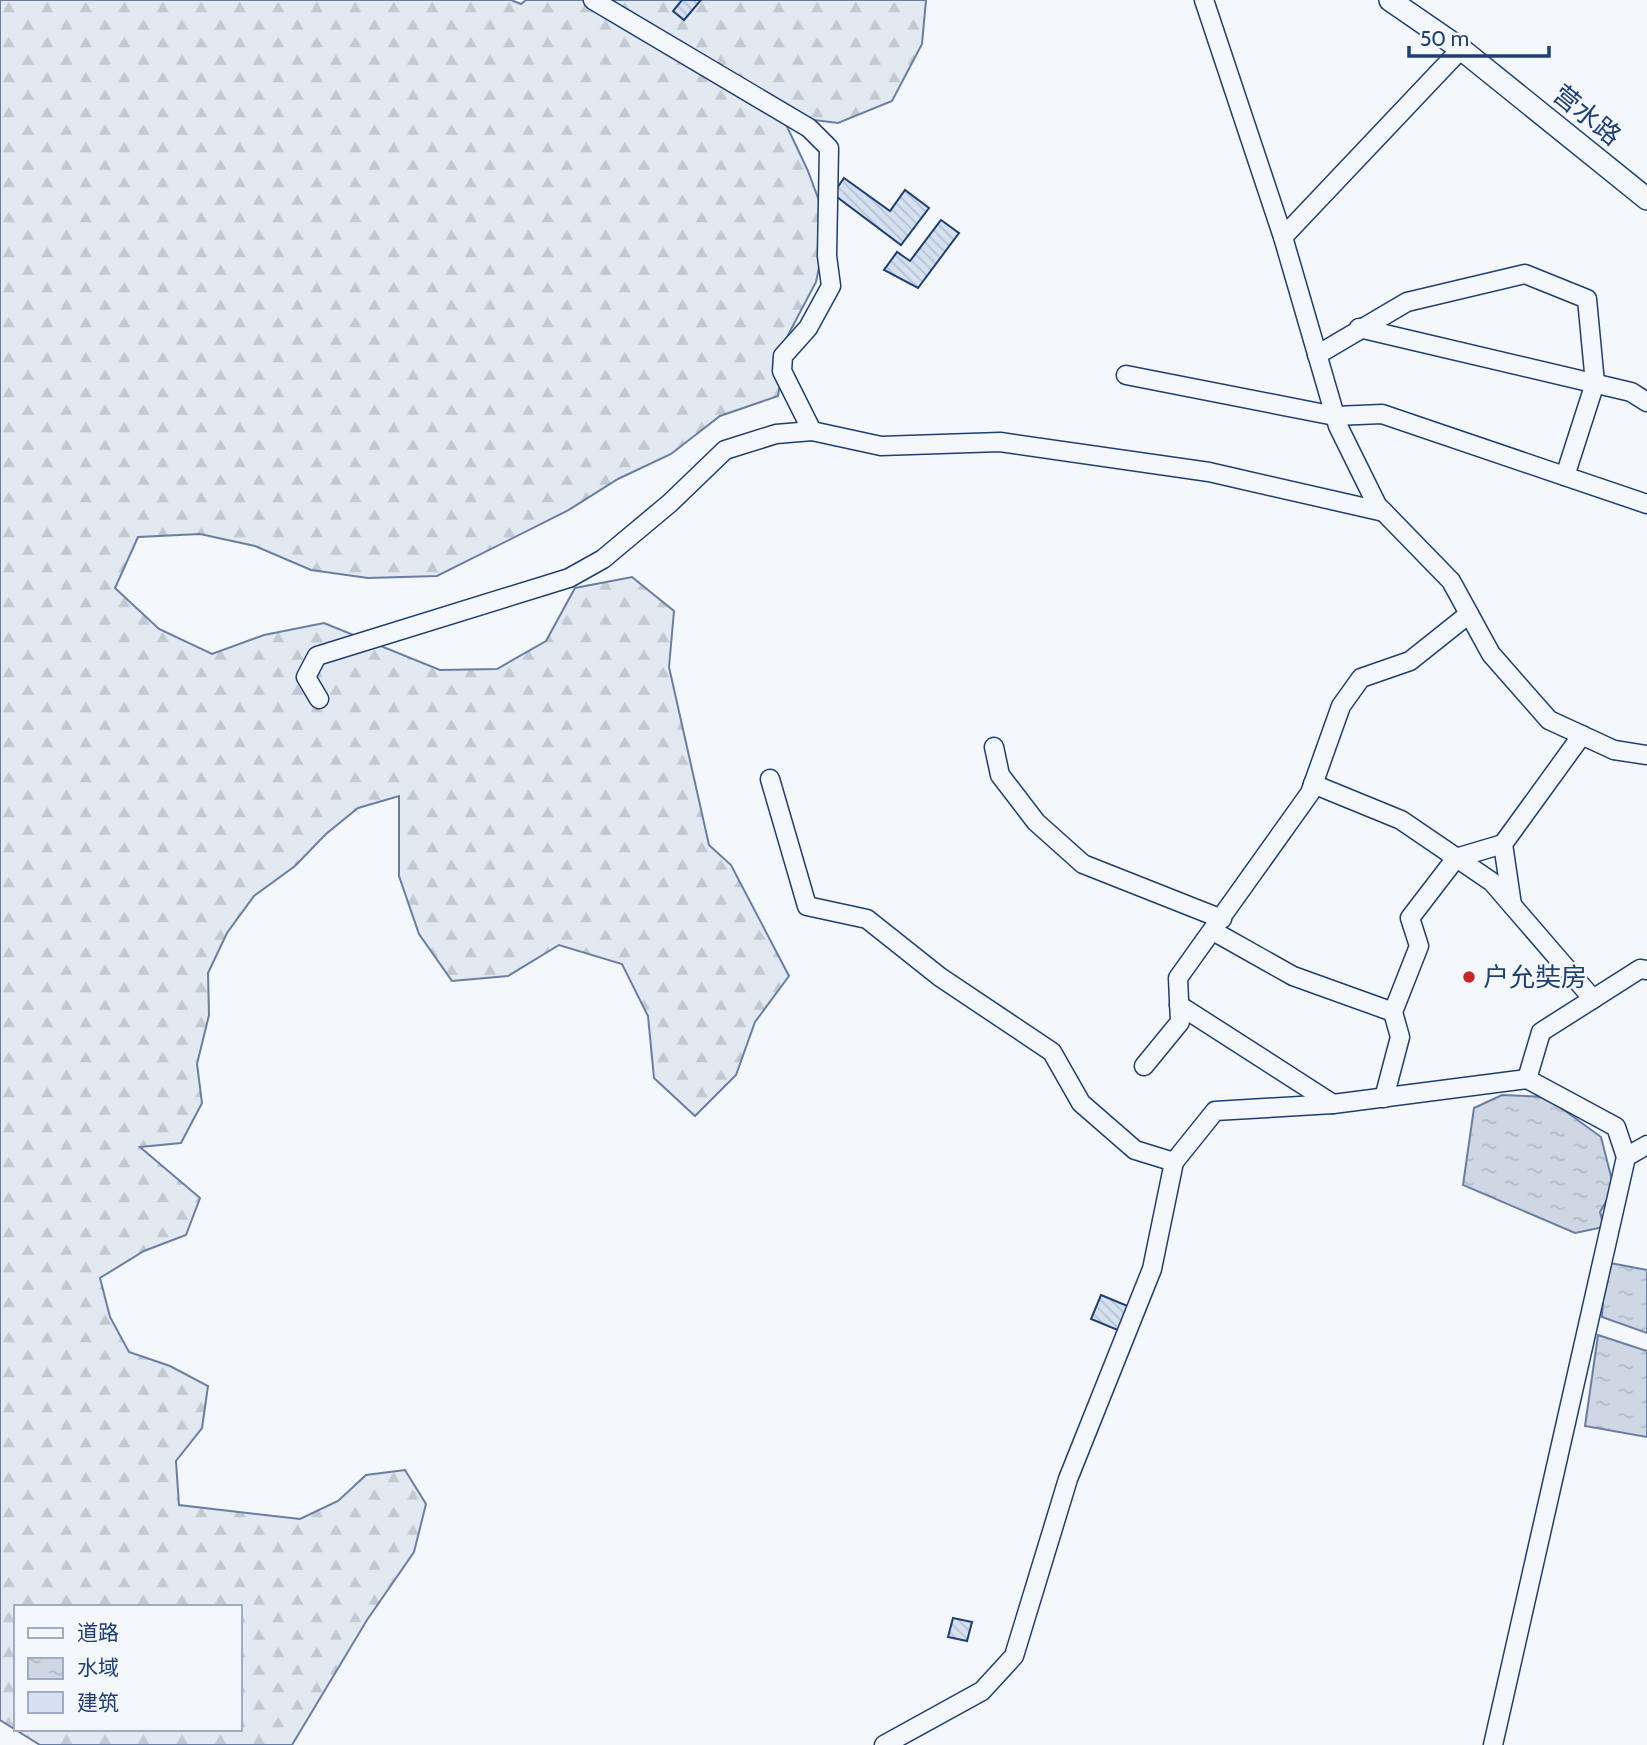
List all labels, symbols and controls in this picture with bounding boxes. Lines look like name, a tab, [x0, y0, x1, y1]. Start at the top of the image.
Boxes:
scale bar	[1409, 14, 1549, 58]
text: 50 m	[1420, 26, 1469, 51]
street label: 营水路	[1547, 78, 1627, 152]
place label: 户允奘房	[1483, 961, 1587, 993]
marker: 户允奘房	[1461, 969, 1477, 985]
legend	[14, 1605, 242, 1731]
text: 道路	[77, 1620, 119, 1645]
text: 水域	[77, 1655, 119, 1680]
text: 建筑	[77, 1690, 119, 1715]

